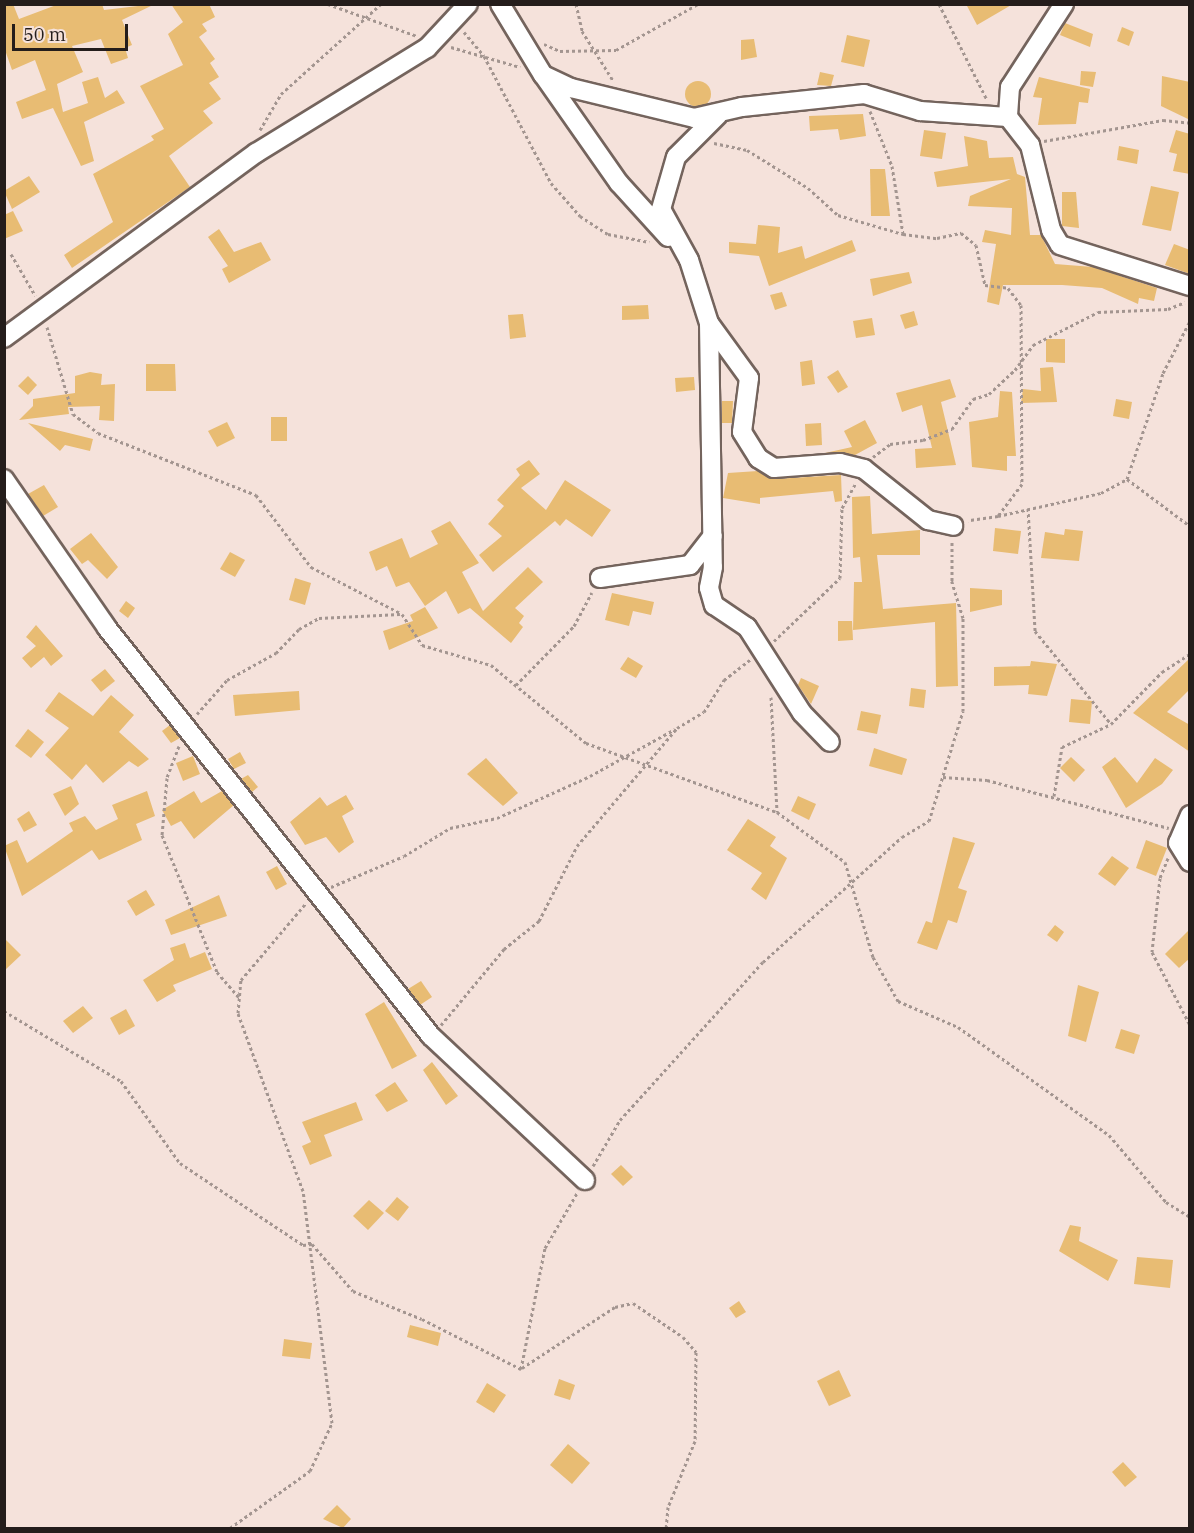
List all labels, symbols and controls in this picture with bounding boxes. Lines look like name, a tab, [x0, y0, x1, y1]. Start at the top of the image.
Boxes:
scale bar	[15, 12, 130, 50]
text: 50 m	[23, 23, 66, 46]

